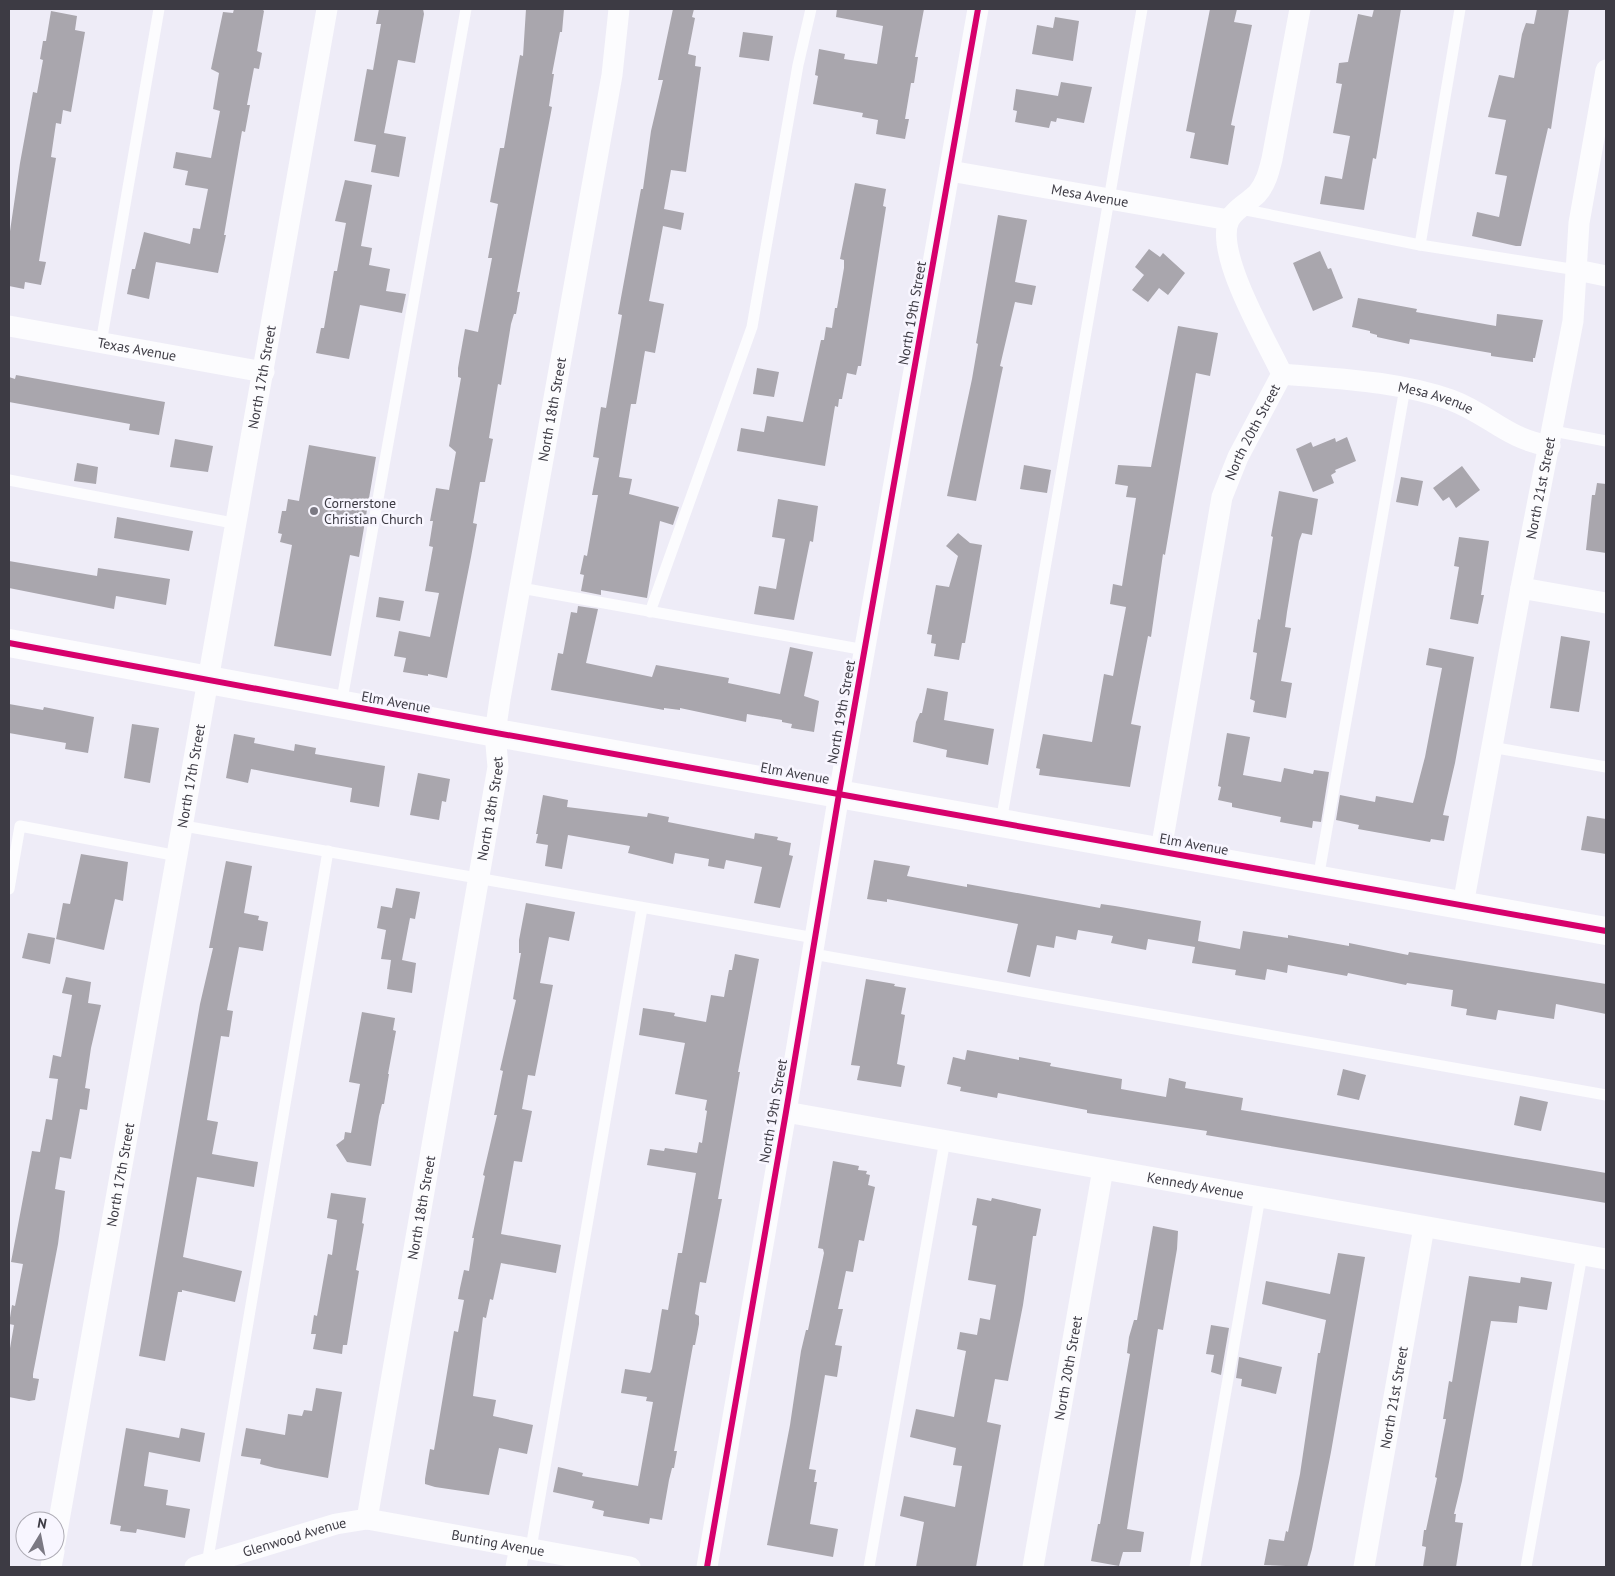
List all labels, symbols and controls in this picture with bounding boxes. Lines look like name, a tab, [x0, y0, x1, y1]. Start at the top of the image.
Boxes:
street label: Mesa Avenue	[1050, 180, 1130, 211]
street label: North 19th Street	[894, 259, 930, 366]
street label: North 17th Street	[244, 324, 280, 431]
street label: Texas Avenue	[96, 333, 178, 365]
street label: North 18th Street	[534, 356, 570, 463]
street label: Mesa Avenue	[1397, 377, 1477, 418]
street label: North 20th Street	[1221, 381, 1284, 483]
street label: North 21st Street	[1522, 435, 1559, 541]
place label: Cornerstone Christian Church	[324, 494, 423, 528]
marker: Cornerstone Christian Church	[308, 505, 320, 517]
street label: North 19th Street	[823, 658, 859, 765]
street label: Elm Avenue	[360, 687, 432, 717]
street label: North 17th Street	[173, 722, 209, 829]
street label: North 18th Street	[473, 756, 507, 862]
street label: Elm Avenue	[759, 758, 831, 788]
street label: Elm Avenue	[1158, 829, 1230, 859]
street label: North 19th Street	[755, 1057, 791, 1164]
street label: North 17th Street	[102, 1121, 138, 1228]
street label: North 18th Street	[403, 1154, 439, 1261]
street label: Kennedy Avenue	[1146, 1168, 1245, 1203]
street label: North 20th Street	[1050, 1314, 1086, 1422]
street label: North 21st Street	[1376, 1345, 1412, 1450]
north arrow	[15, 1511, 65, 1561]
street label: Glenwood Avenue	[241, 1513, 348, 1561]
text: N	[36, 1514, 48, 1533]
street label: Bunting Avenue	[450, 1526, 546, 1560]

